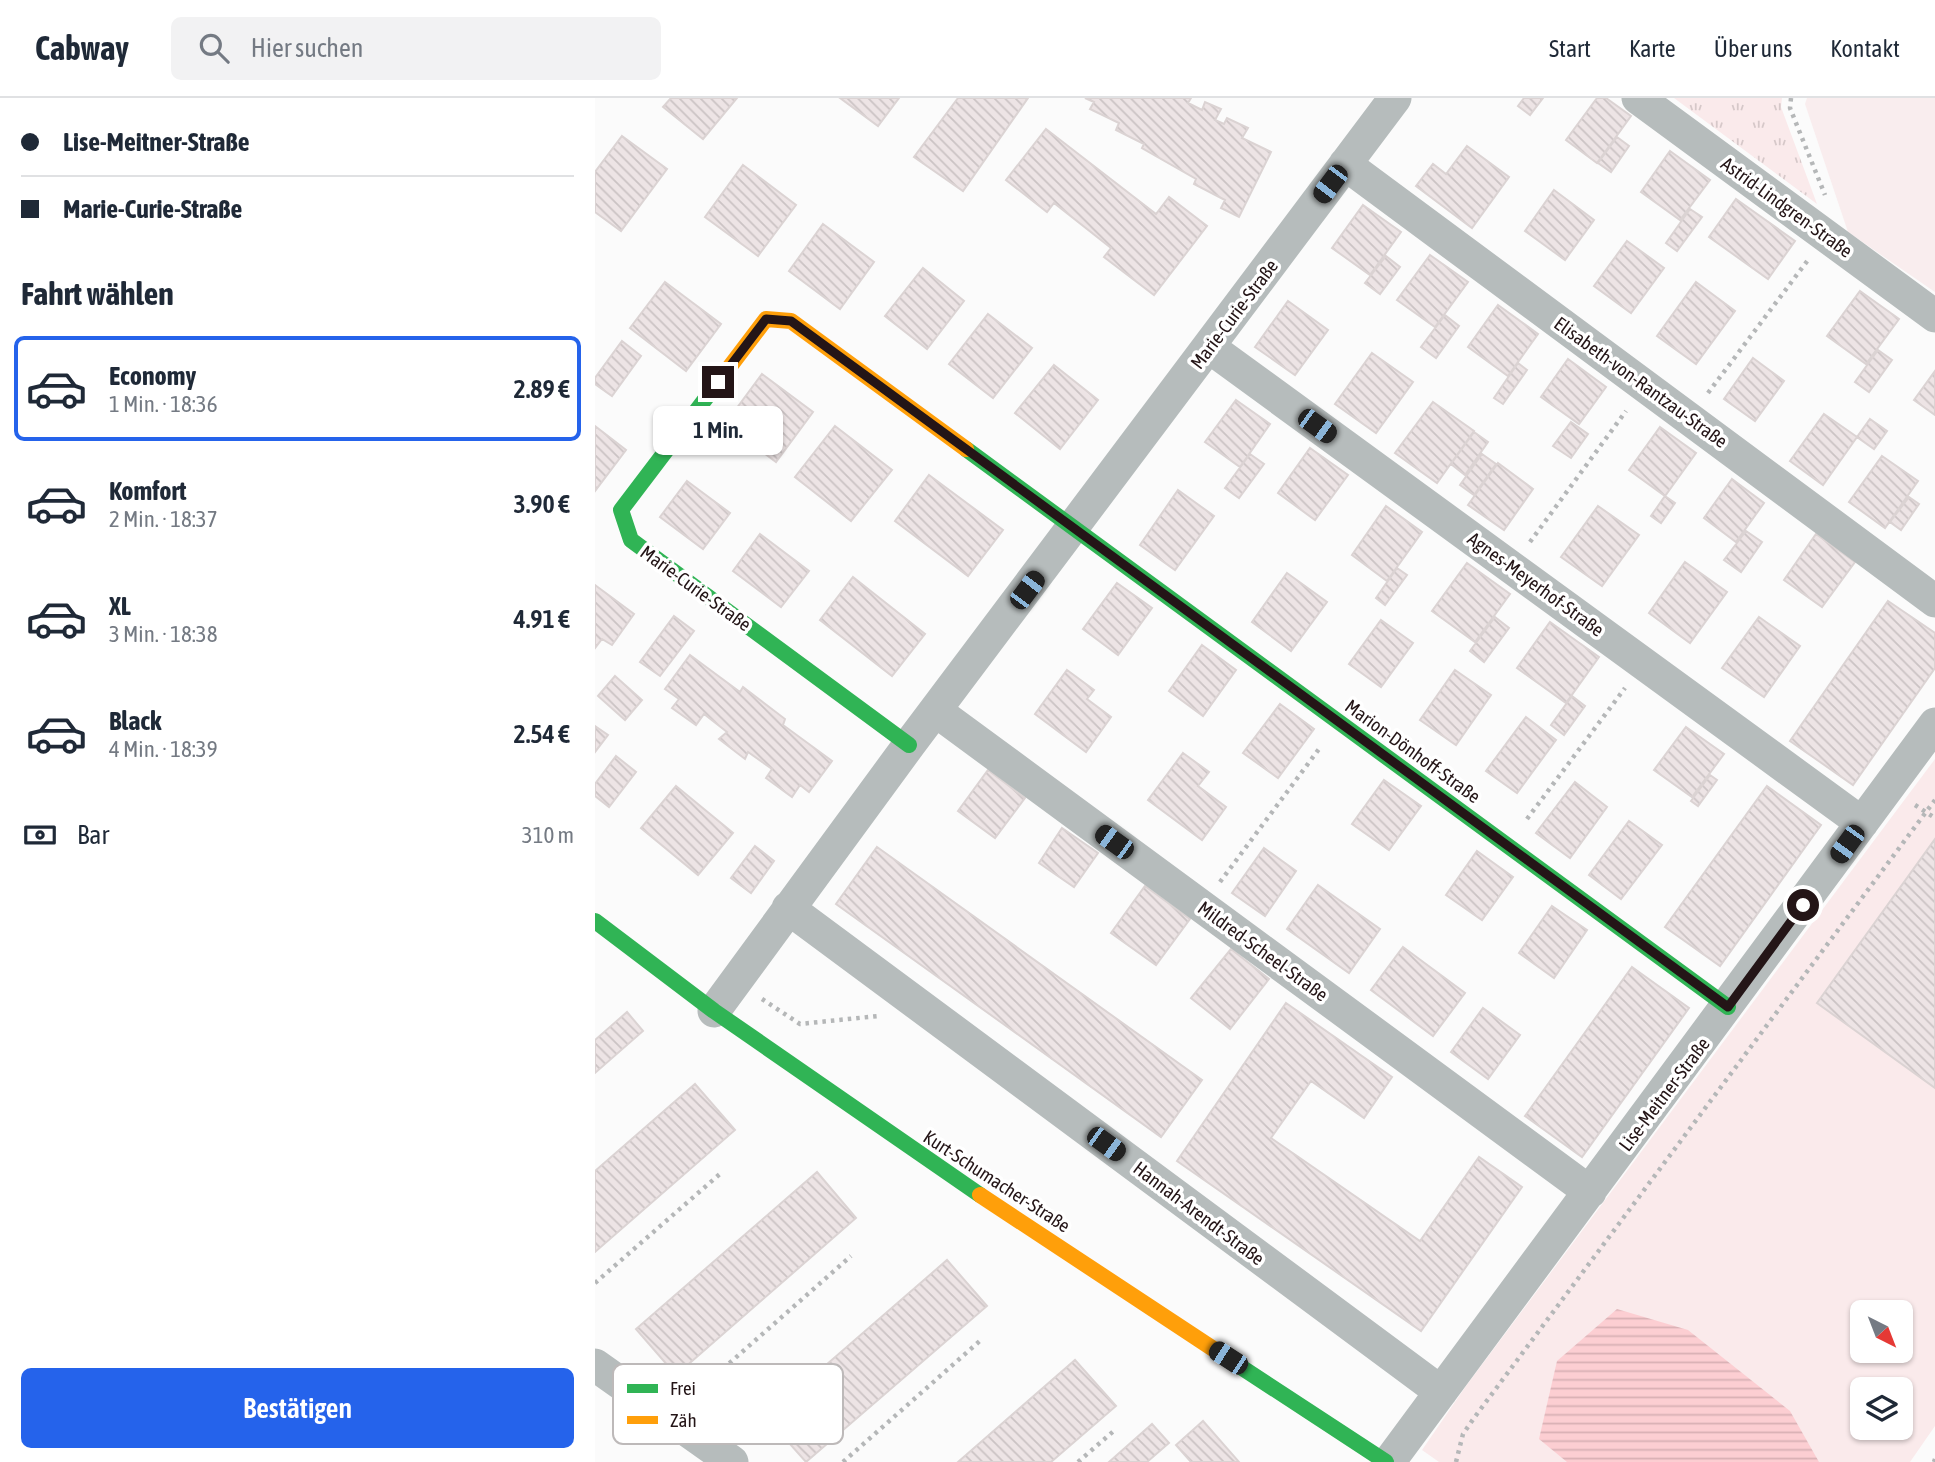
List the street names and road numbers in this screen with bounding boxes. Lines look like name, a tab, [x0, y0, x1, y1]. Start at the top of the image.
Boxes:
street label: Astrid-Lindgren-Straße	[1717, 152, 1857, 262]
street label: Marie-Curie-Straße	[1186, 255, 1282, 373]
street label: Elisabeth-von-Rantzau-Straße	[1550, 312, 1732, 452]
street label: Agnes-Meyerhof-Straße	[1464, 527, 1608, 641]
street label: Marie-Curie-Straße	[637, 541, 755, 635]
street label: Marion-Dönhoff-Straße	[1341, 695, 1485, 807]
street label: Mildred-Scheel-Straße	[1194, 897, 1332, 1005]
street label: Lise-Meitner-Straße	[1614, 1033, 1714, 1155]
street label: Kurt-Schumacher-Straße	[920, 1125, 1074, 1237]
street label: Hannah-Arendt-Straße	[1129, 1157, 1269, 1269]

